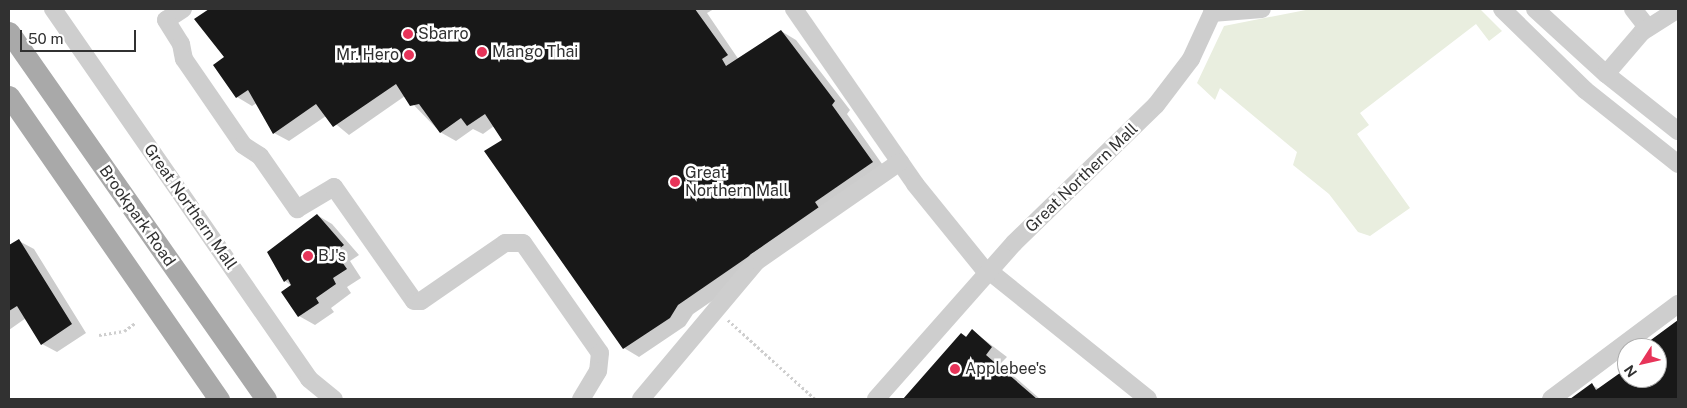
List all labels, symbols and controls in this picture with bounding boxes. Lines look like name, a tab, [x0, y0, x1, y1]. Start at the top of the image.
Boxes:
scale bar	[22, 20, 139, 52]
place label: Sbarro	[418, 24, 468, 44]
marker: Sbarro	[402, 28, 414, 40]
text: 50 m	[28, 30, 63, 47]
place label: Mango Thai	[492, 42, 578, 62]
place label: Mr. Hero	[336, 45, 399, 65]
marker: Mango Thai	[476, 46, 488, 58]
marker: Mr. Hero	[403, 49, 415, 61]
street label: Great Northern Mall	[1022, 119, 1142, 237]
street label: Great Northern Mall	[139, 141, 241, 273]
street label: Brookpark Road	[95, 162, 179, 270]
place label: Great Northern Mall	[685, 163, 788, 201]
marker: Great Northern Mall	[669, 176, 681, 188]
place label: BJ's	[318, 246, 346, 266]
marker: BJ's	[302, 250, 314, 262]
north arrow	[1617, 338, 1667, 388]
place label: Applebee's	[965, 359, 1046, 379]
text: N	[1621, 362, 1640, 380]
marker: Applebee's	[949, 363, 961, 375]

